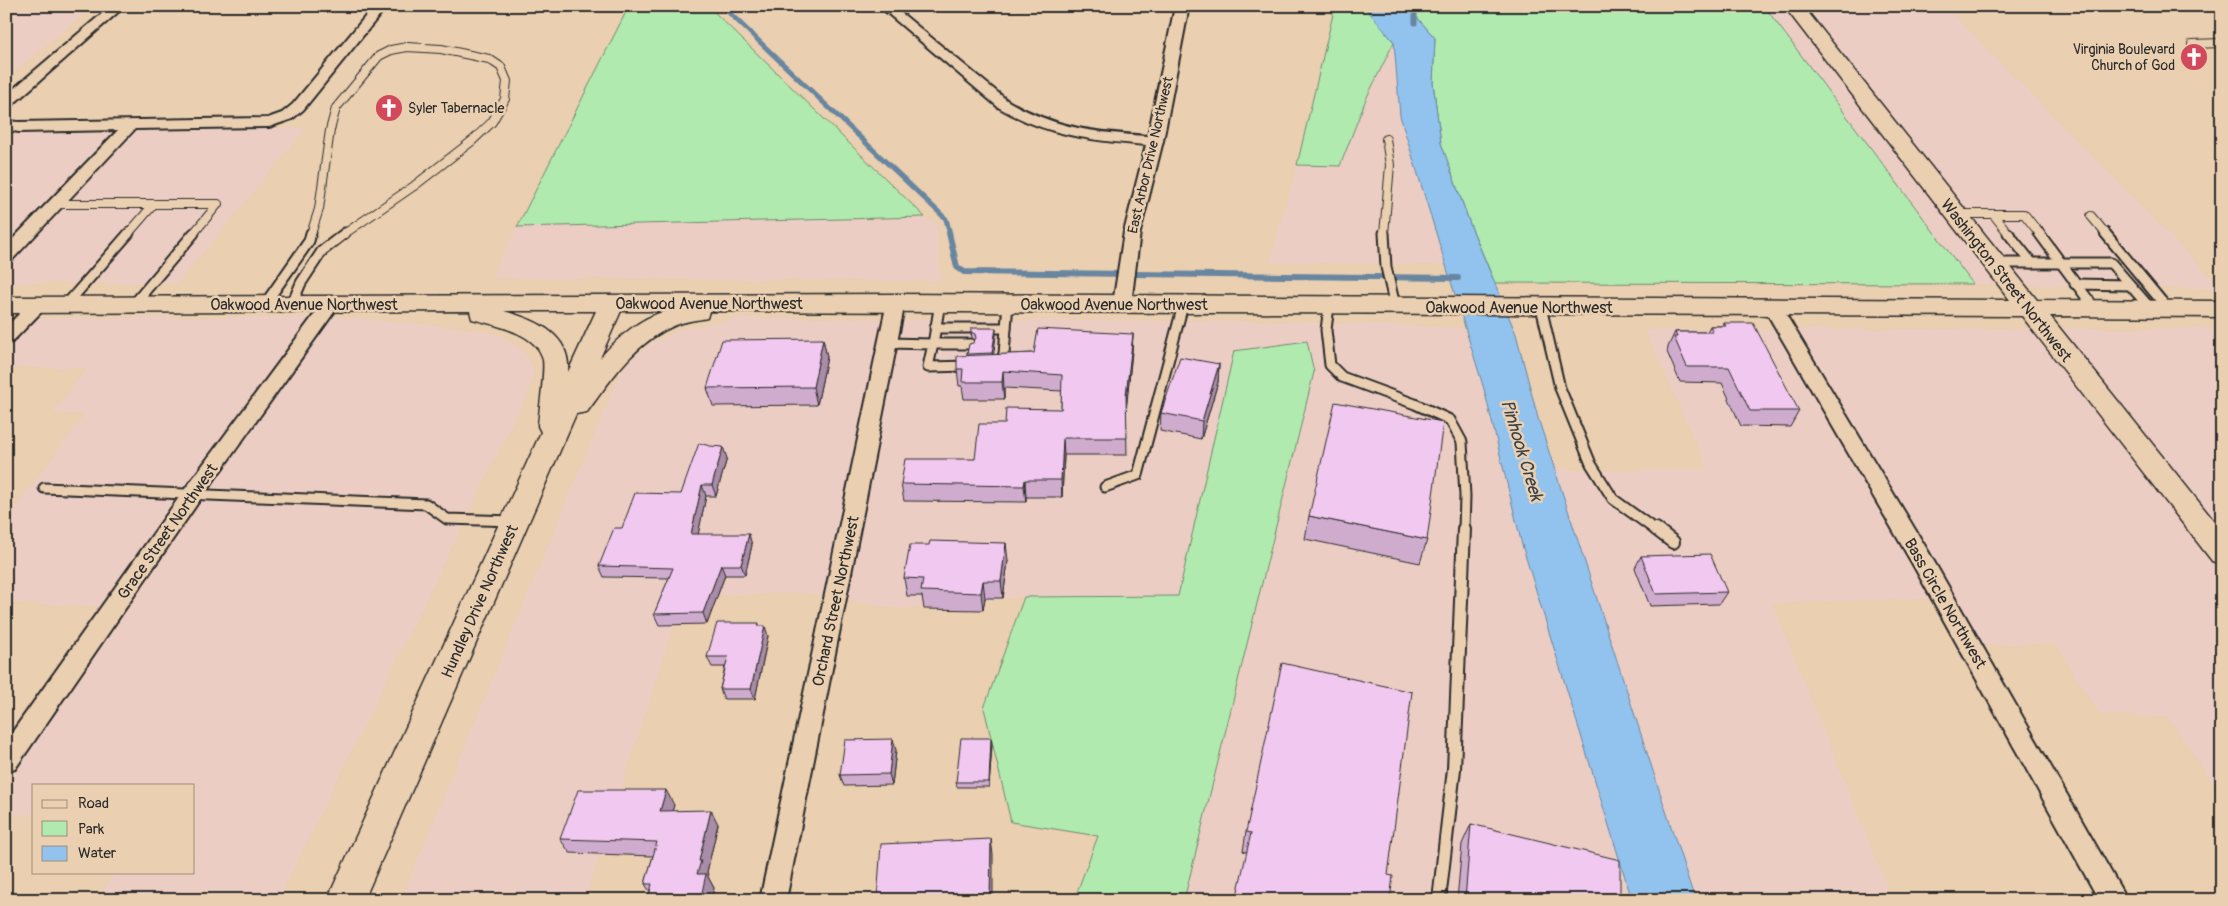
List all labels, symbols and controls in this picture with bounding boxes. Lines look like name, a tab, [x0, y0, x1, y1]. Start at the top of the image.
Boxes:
place label: Virginia Boulevard Church of God	[2073, 41, 2175, 74]
church icon: Virginia Boulevard Church of God	[2179, 42, 2209, 72]
street label: East Arbor Drive Northwest	[1124, 75, 1177, 235]
church icon: Syler Tabernacle	[374, 93, 404, 123]
place label: Syler Tabernacle	[408, 100, 505, 117]
street label: Washington Street Northwest	[1936, 195, 2076, 367]
street label: Oakwood Avenue Northwest	[615, 294, 803, 314]
street label: Oakwood Avenue Northwest	[210, 295, 398, 315]
street label: Oakwood Avenue Northwest	[1020, 295, 1208, 315]
street label: Oakwood Avenue Northwest	[1425, 298, 1613, 318]
water label: Pinhook Creek	[1495, 397, 1548, 505]
street label: Grace Street Northwest	[113, 459, 223, 603]
street label: Orchard Street Northwest	[808, 514, 864, 688]
street label: Hundley Drive Northwest	[437, 521, 523, 681]
street label: Bass Circle Northwest	[1900, 535, 1991, 673]
legend	[32, 784, 195, 874]
text: Road	[78, 794, 109, 813]
text: Park	[78, 820, 105, 839]
text: Water	[78, 844, 117, 863]

